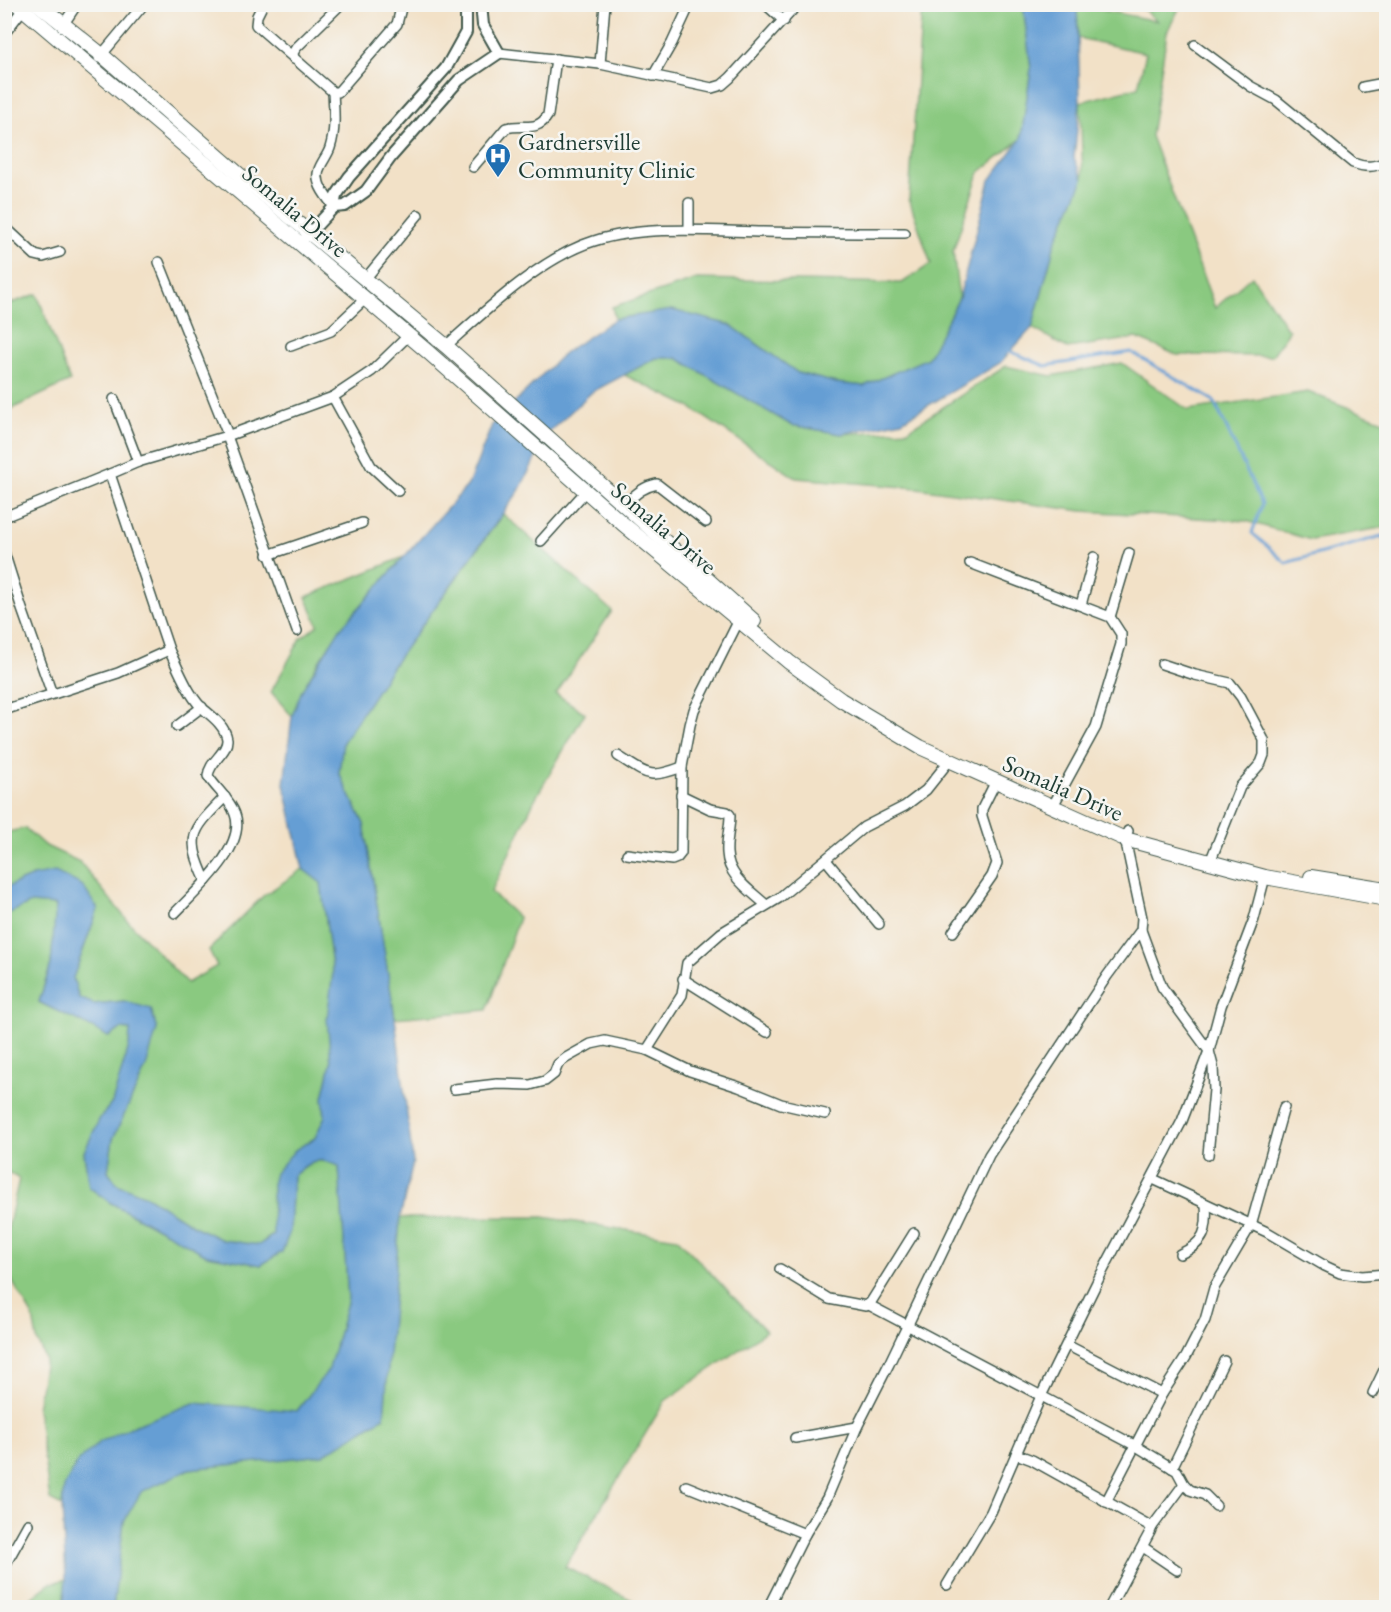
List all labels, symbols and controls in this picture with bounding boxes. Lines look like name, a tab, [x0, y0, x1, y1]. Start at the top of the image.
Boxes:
place label: Gardnersville Community Clinic	[518, 126, 695, 185]
hospital icon: Gardnersville Community Clinic	[483, 141, 513, 179]
street label: Somalia Drive	[236, 157, 355, 264]
street label: Somalia Drive	[605, 474, 724, 581]
street label: Somalia Drive	[998, 747, 1128, 828]

